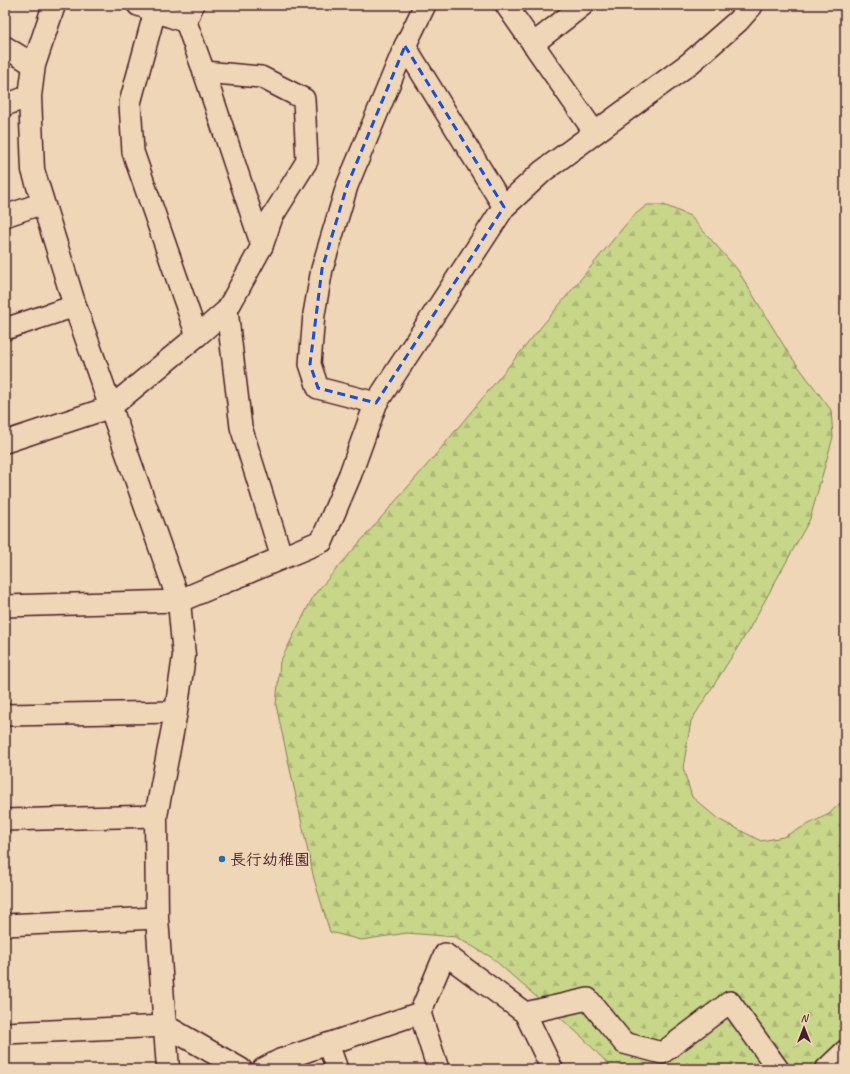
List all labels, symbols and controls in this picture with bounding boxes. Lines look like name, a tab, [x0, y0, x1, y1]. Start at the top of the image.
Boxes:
place label: 長行幼稚園	[230, 850, 310, 870]
marker: 長行幼稚園	[217, 854, 227, 864]
north arrow	[784, 1008, 824, 1048]
text: N	[801, 1011, 810, 1025]

